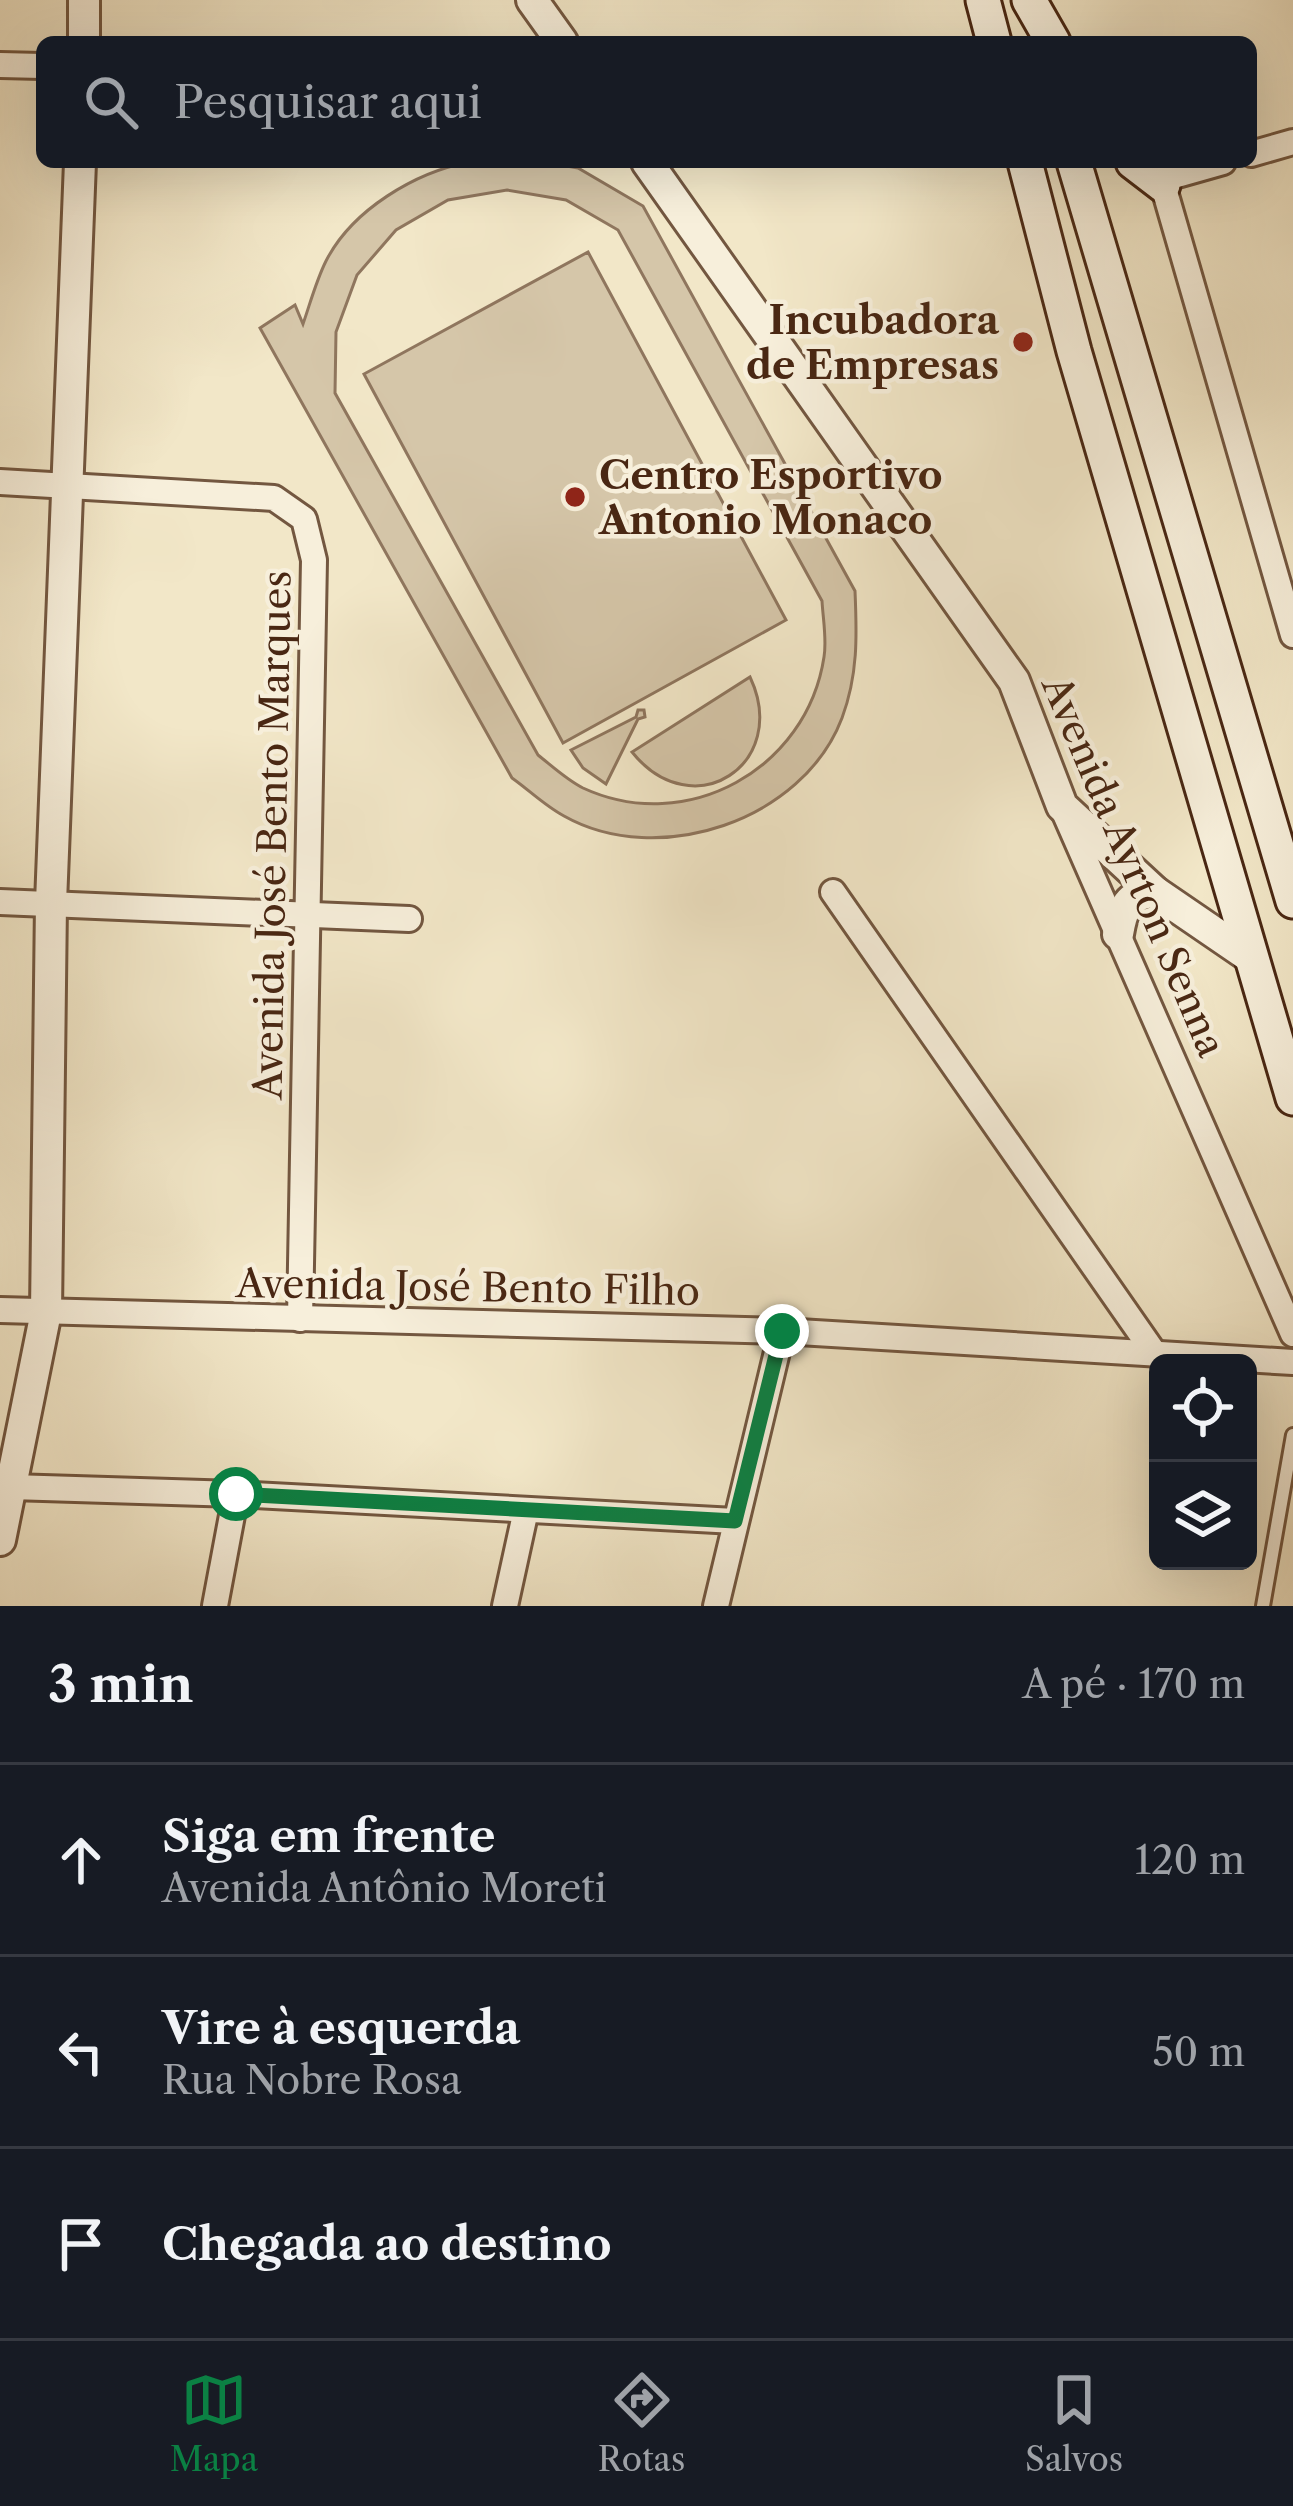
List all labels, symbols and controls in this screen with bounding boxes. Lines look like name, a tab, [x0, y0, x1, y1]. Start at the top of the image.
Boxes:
search box	[36, 36, 1257, 168]
icon: search	[78, 69, 144, 135]
text: Pesquisar aqui	[174, 74, 482, 130]
place label: Incubadora de Empresas	[746, 296, 999, 389]
marker: Incubadora de Empresas	[1010, 329, 1036, 355]
place label: Centro Esportivo Antonio Monaco	[598, 451, 943, 544]
marker: Centro Esportivo Antonio Monaco	[562, 484, 588, 510]
street label: Avenida José Bento Marques	[243, 570, 301, 1101]
street label: Avenida Ayrton Senna	[1032, 667, 1236, 1064]
street label: Avenida José Bento Filho	[235, 1259, 700, 1315]
route end	[755, 1304, 809, 1358]
map controls	[1149, 1354, 1257, 1570]
button: locate	[1149, 1354, 1257, 1462]
button: layers	[1149, 1462, 1257, 1570]
route start	[209, 1467, 263, 1521]
text: 3 min	[48, 1653, 194, 1715]
text: A pé · 170 m	[1023, 1660, 1245, 1708]
text: Siga em frente	[162, 1808, 495, 1864]
icon: ahead	[48, 1827, 114, 1893]
text: 120 m	[1135, 1836, 1245, 1884]
text: Avenida Antônio Moreti	[162, 1864, 607, 1912]
text: Vire à esquerda	[162, 2000, 520, 2056]
icon: left	[48, 2019, 114, 2085]
text: 50 m	[1152, 2028, 1245, 2076]
text: Rua Nobre Rosa	[162, 2056, 462, 2104]
icon: arrive	[48, 2211, 114, 2277]
text: Chegada ao destino	[162, 2216, 612, 2272]
tab: Mapa	[170, 2367, 258, 2480]
tab: Rotas	[598, 2367, 685, 2480]
tab: Salvos	[1025, 2367, 1123, 2480]

